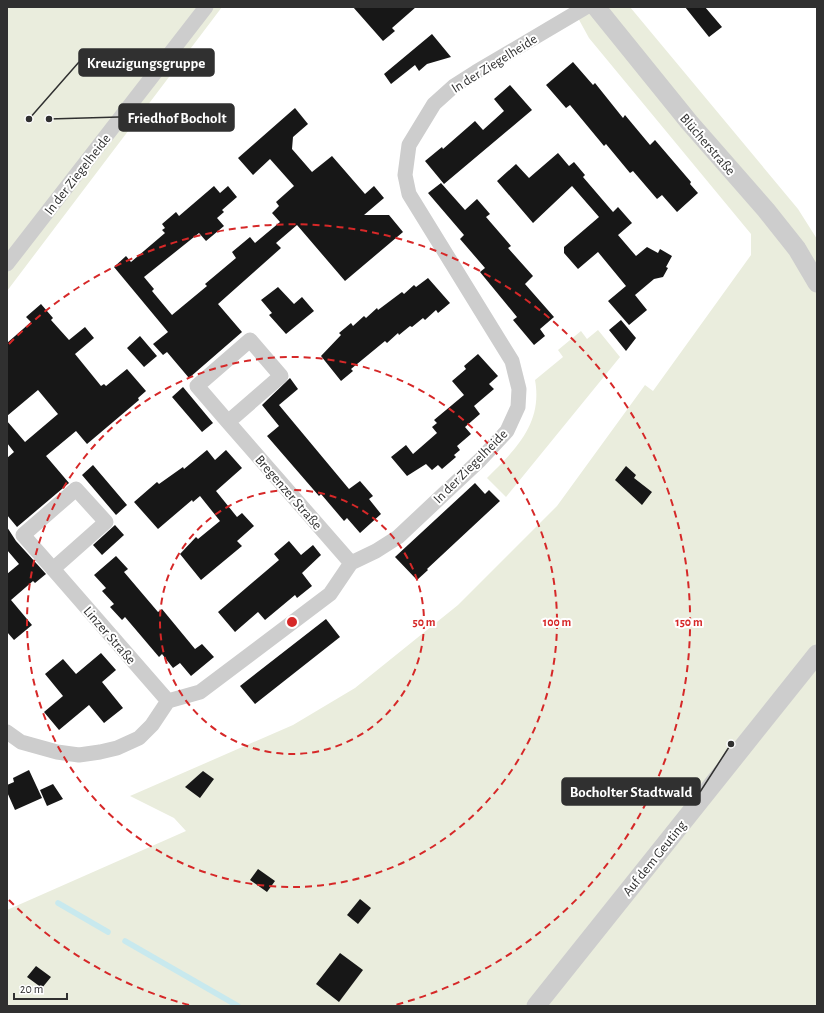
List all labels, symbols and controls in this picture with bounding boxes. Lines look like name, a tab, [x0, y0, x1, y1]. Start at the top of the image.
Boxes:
street label: In der Ziegelheide	[449, 32, 540, 96]
callout: Kreuzigungsgruppe	[79, 49, 214, 76]
text: Kreuzigungsgruppe	[87, 56, 205, 71]
callout: Friedhof Bocholt	[119, 104, 234, 131]
text: Friedhof Bocholt	[127, 111, 227, 126]
street label: Blücherstraße	[677, 111, 738, 178]
street label: In der Ziegelheide	[42, 132, 114, 218]
street label: In der Ziegelheide	[431, 427, 510, 506]
street label: Bregenzer Straße	[252, 453, 324, 533]
street label: Linzer Straße	[81, 604, 138, 667]
centre of rings	[285, 615, 299, 629]
text: 50 m	[413, 616, 436, 628]
text: 100 m	[543, 616, 571, 628]
text: 150 m	[675, 616, 703, 628]
callout: Bocholter Stadtwald	[562, 778, 700, 805]
text: Bocholter Stadtwald	[570, 785, 692, 800]
street label: Auf dem Geuting	[620, 818, 689, 899]
scale bar	[14, 975, 67, 1001]
text: 20 m	[20, 983, 43, 995]

